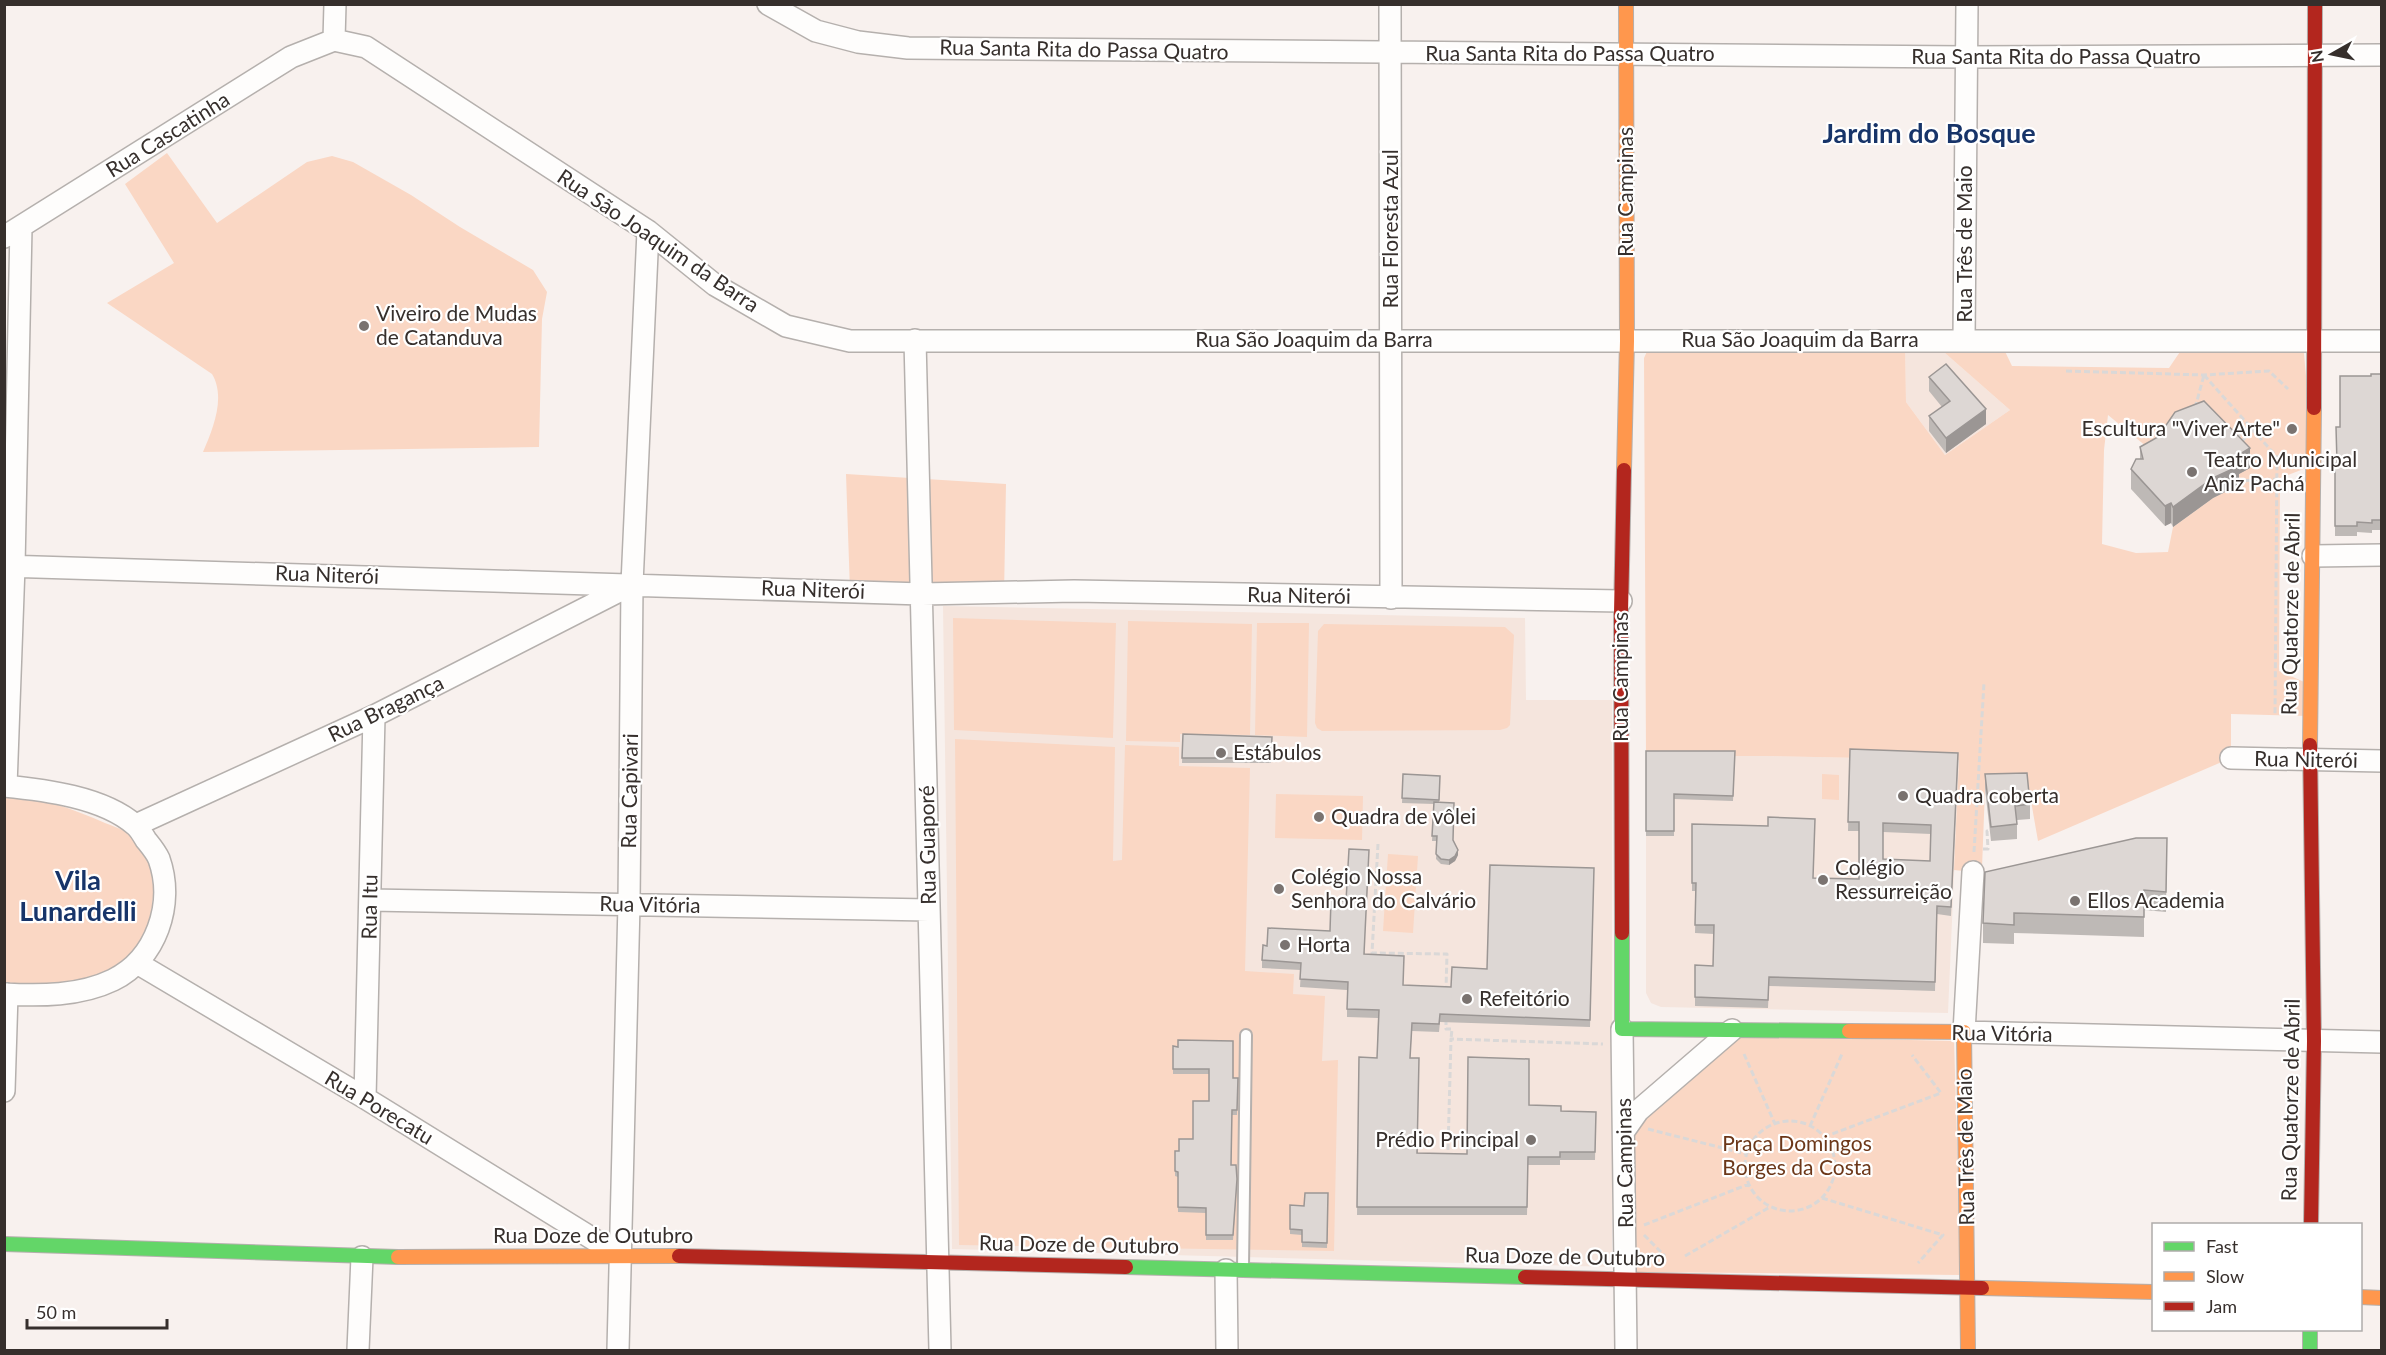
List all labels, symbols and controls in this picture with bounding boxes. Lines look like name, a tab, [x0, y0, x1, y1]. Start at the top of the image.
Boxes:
north arrow	[2302, 24, 2362, 84]
street label: Rua Santa Rita do Passa Quatro	[939, 33, 1229, 64]
street label: Rua Santa Rita do Passa Quatro	[1425, 40, 1715, 65]
street label: Rua Santa Rita do Passa Quatro	[1911, 43, 2201, 68]
text: N	[2306, 49, 2327, 64]
street label: Rua Cascatinha	[101, 86, 234, 182]
district label: Jardim do Bosque	[1822, 116, 2036, 149]
street label: Rua Campinas	[1612, 127, 1637, 257]
street label: Rua Floresta Azul	[1377, 149, 1402, 309]
street label: Rua São Joaquim da Barra	[553, 163, 764, 317]
street label: Rua Três de Maio	[1951, 165, 1976, 323]
place label: Viveiro de Mudas de Catanduva	[376, 300, 537, 349]
marker: Viveiro de Mudas de Catanduva	[357, 319, 371, 333]
street label: Rua São Joaquim da Barra	[1195, 326, 1433, 351]
street label: Rua São Joaquim da Barra	[1681, 326, 1919, 351]
place label: Escultura "Viver Arte"	[2081, 415, 2280, 440]
marker: Escultura "Viver Arte"	[2285, 422, 2299, 436]
place label: Teatro Municipal Aniz Pachá	[2204, 446, 2357, 495]
marker: Teatro Municipal Aniz Pachá	[2185, 465, 2199, 479]
street label: Rua Quatorze de Abril	[2275, 512, 2304, 716]
street label: Rua Niterói	[275, 559, 379, 588]
street label: Rua Niterói	[761, 574, 865, 603]
street label: Rua Niterói	[1247, 581, 1351, 608]
street label: Rua Campinas	[1607, 612, 1632, 742]
street label: Rua Bragança	[324, 669, 447, 746]
street label: Rua Capivari	[615, 733, 642, 849]
place label: Estábulos	[1233, 739, 1321, 764]
street label: Rua Niterói	[2254, 745, 2358, 772]
marker: Estábulos	[1214, 746, 1228, 760]
place label: Quadra coberta	[1915, 782, 2059, 807]
street label: Rua Guaporé	[913, 785, 940, 905]
marker: Quadra coberta	[1896, 789, 1910, 803]
place label: Quadra de vôlei	[1331, 803, 1476, 828]
marker: Quadra de vôlei	[1312, 810, 1326, 824]
place label: Colégio Ressurreição	[1835, 854, 1952, 903]
district label: Vila Lunardelli	[19, 863, 137, 927]
place label: Colégio Nossa Senhora do Calvário	[1291, 863, 1476, 912]
marker: Colégio Ressurreição	[1816, 873, 1830, 887]
street label: Rua Itu	[355, 874, 382, 940]
marker: Colégio Nossa Senhora do Calvário	[1272, 882, 1286, 896]
place label: Ellos Academia	[2087, 887, 2225, 912]
street label: Rua Vitória	[599, 890, 701, 917]
marker: Ellos Academia	[2068, 894, 2082, 908]
place label: Horta	[1297, 931, 1350, 956]
marker: Horta	[1278, 938, 1292, 952]
place label: Refeitório	[1479, 985, 1570, 1010]
marker: Refeitório	[1460, 992, 1474, 1006]
street label: Rua Quatorze de Abril	[2275, 998, 2304, 1202]
street label: Rua Vitória	[1951, 1019, 2053, 1046]
street label: Rua Porecatu	[321, 1065, 439, 1149]
street label: Rua Três de Maio	[1951, 1068, 1978, 1226]
street label: Rua Campinas	[1610, 1098, 1637, 1228]
place label: Prédio Principal	[1375, 1126, 1519, 1151]
park label: Praça Domingos Borges da Costa	[1722, 1130, 1872, 1179]
marker: Prédio Principal	[1524, 1133, 1538, 1147]
street label: Rua Doze de Outubro	[493, 1222, 693, 1247]
legend	[2152, 1223, 2362, 1331]
street label: Rua Doze de Outubro	[979, 1229, 1179, 1258]
text: Fast	[2206, 1235, 2239, 1257]
street label: Rua Doze de Outubro	[1465, 1241, 1665, 1270]
text: Slow	[2206, 1265, 2244, 1287]
scale bar	[27, 1292, 166, 1330]
text: Jam	[2206, 1295, 2237, 1317]
text: 50 m	[36, 1301, 76, 1323]

